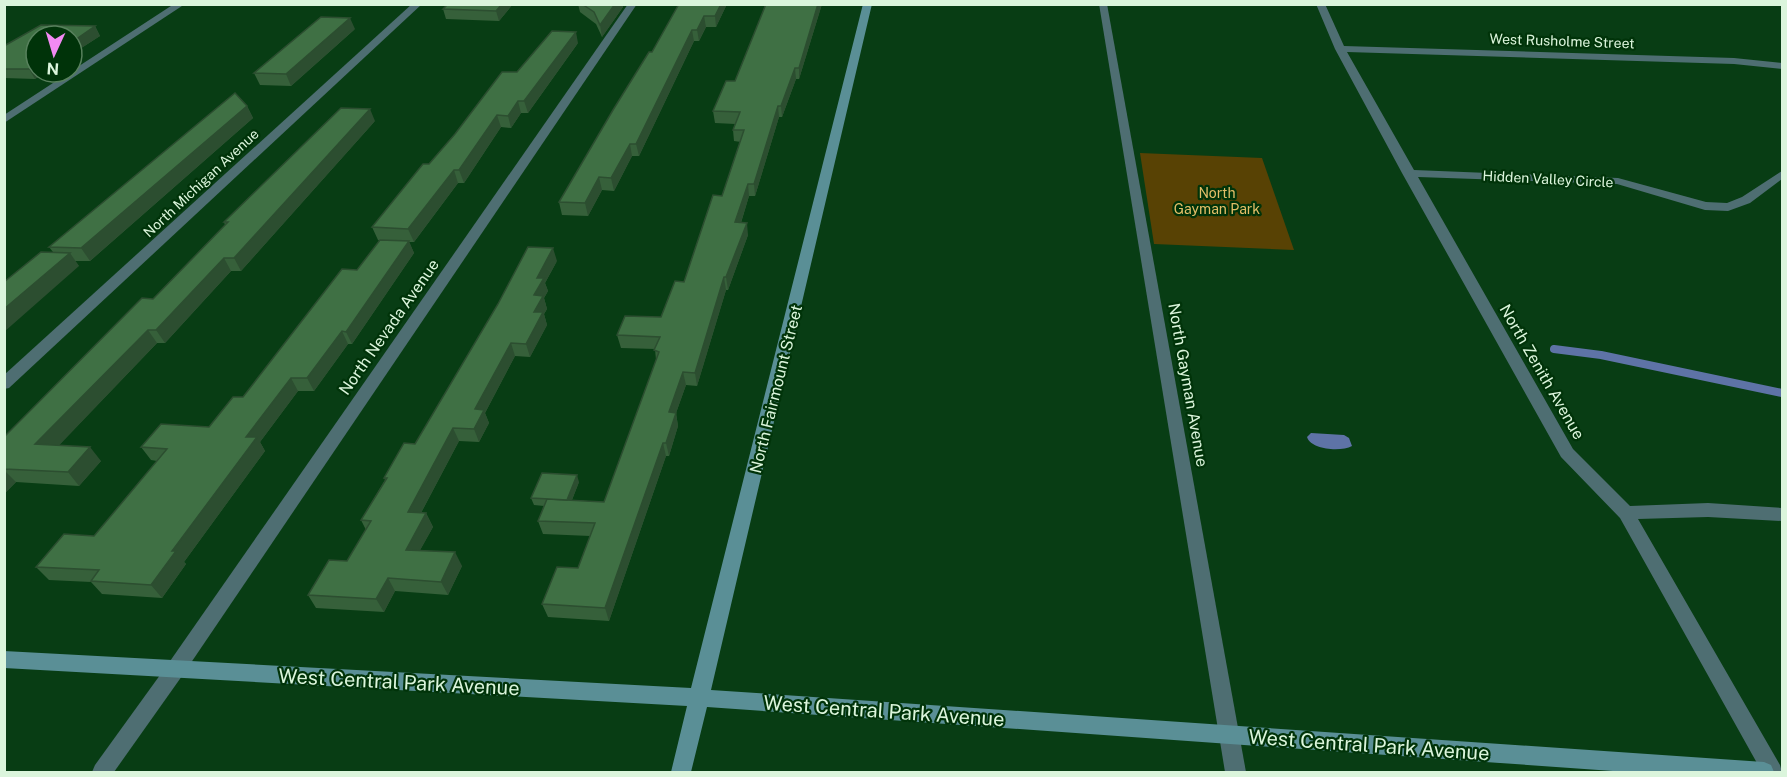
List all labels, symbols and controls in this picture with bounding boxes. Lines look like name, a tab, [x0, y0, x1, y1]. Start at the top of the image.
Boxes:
north arrow	[24, 24, 84, 84]
street label: West Rusholme Street	[1489, 30, 1635, 52]
text: N	[46, 59, 60, 78]
street label: North Michigan Avenue	[140, 126, 262, 240]
street label: Hidden Valley Circle	[1482, 168, 1614, 190]
park label: North Gayman Park	[1174, 185, 1260, 217]
street label: North Nevada Avenue	[335, 256, 443, 398]
street label: North Zenith Avenue	[1496, 301, 1588, 443]
street label: North Gayman Avenue	[1164, 302, 1212, 468]
street label: North Fairmount Street	[746, 303, 806, 475]
street label: West Central Park Avenue	[278, 664, 520, 700]
street label: West Central Park Avenue	[763, 691, 1005, 731]
street label: West Central Park Avenue	[1248, 725, 1490, 765]

